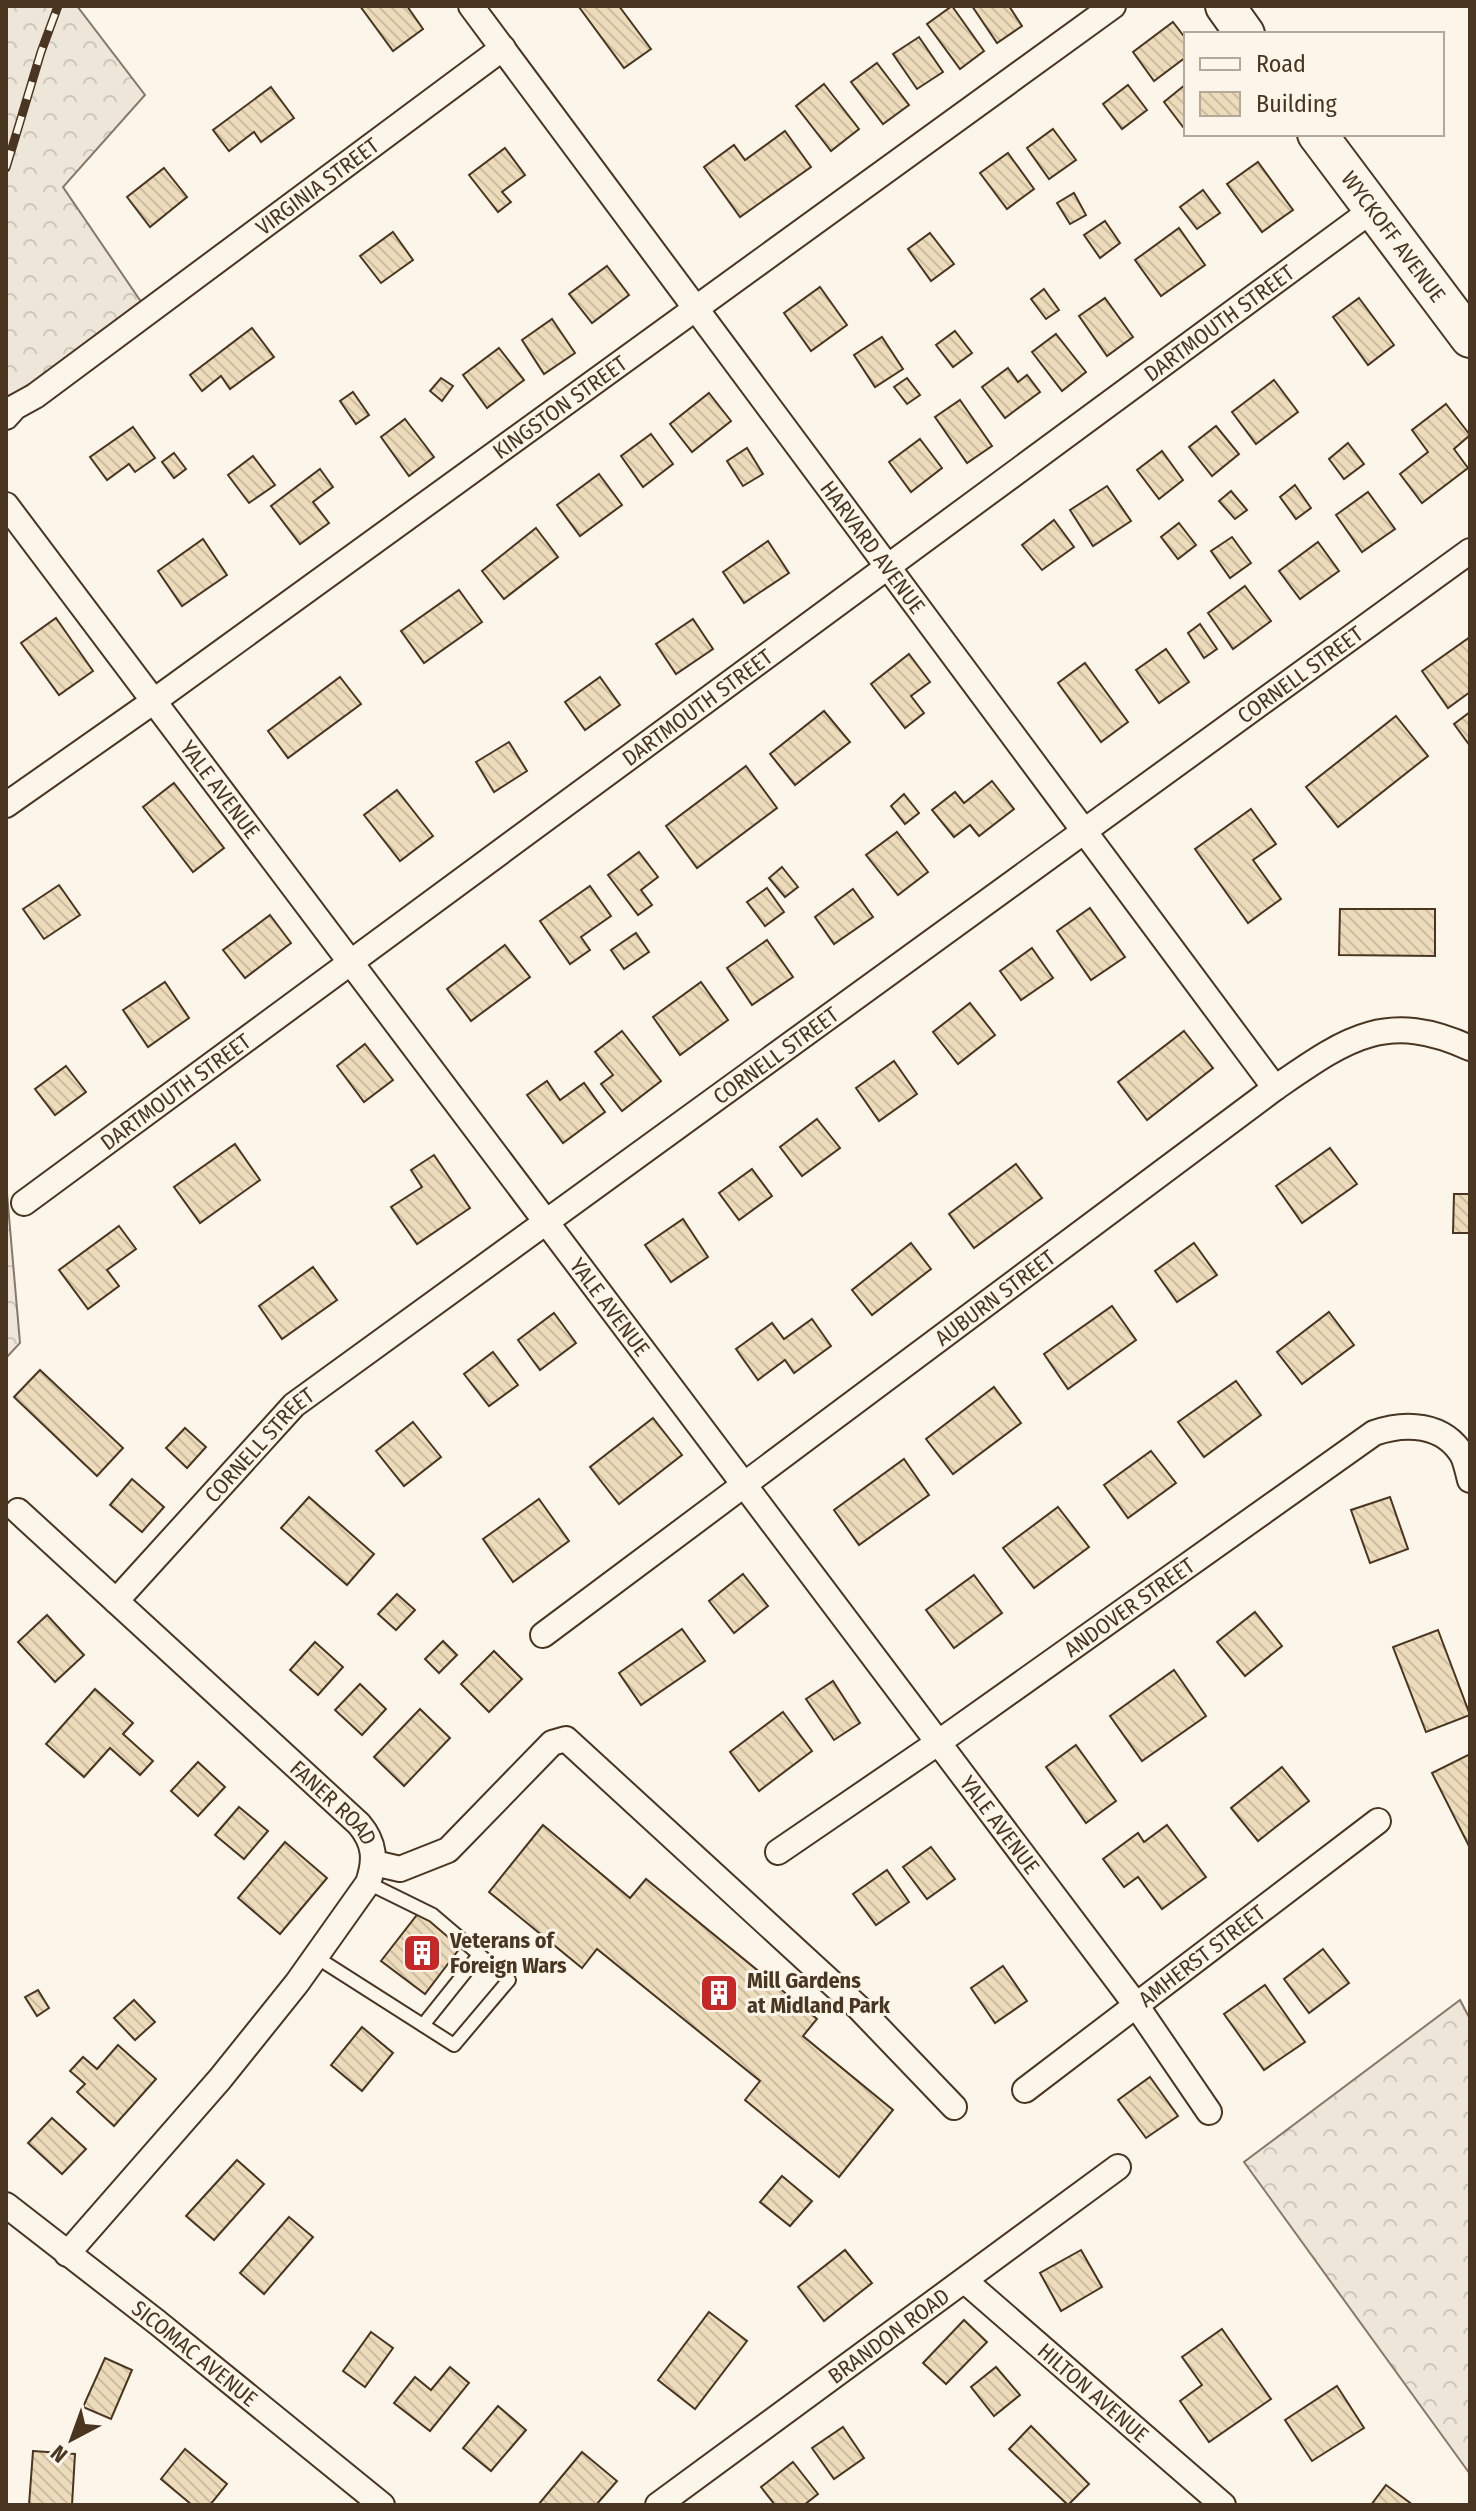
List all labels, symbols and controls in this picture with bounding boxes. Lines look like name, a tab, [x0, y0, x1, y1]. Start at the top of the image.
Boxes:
legend	[1184, 32, 1444, 136]
text: Road	[1256, 50, 1306, 78]
text: Building	[1256, 90, 1338, 118]
street label: VIRGINIA STREET	[250, 131, 385, 241]
street label: WYCKOFF AVENUE	[1336, 166, 1452, 307]
street label: DARTMOUTH STREET	[1138, 258, 1300, 387]
street label: KINGSTON STREET	[487, 349, 633, 465]
street label: HARVARD AVENUE	[815, 475, 931, 619]
street label: CORNELL STREET	[1232, 619, 1369, 729]
street label: DARTMOUTH STREET	[617, 642, 778, 771]
street label: YALE AVENUE	[174, 735, 266, 844]
street label: CORNELL STREET	[708, 1000, 844, 1110]
street label: DARTMOUTH STREET	[95, 1027, 256, 1156]
street label: AUBURN STREET	[929, 1243, 1061, 1351]
street label: YALE AVENUE	[564, 1252, 656, 1361]
street label: CORNELL STREET	[199, 1381, 320, 1508]
street label: ANDOVER STREET	[1059, 1551, 1200, 1663]
street label: FANER ROAD	[285, 1754, 383, 1849]
street label: YALE AVENUE	[954, 1770, 1046, 1879]
street label: AMHERST STREET	[1133, 1898, 1271, 2012]
place label: Veterans of Foreign Wars	[449, 1927, 567, 1979]
building icon: Veterans of Foreign Wars	[401, 1932, 443, 1974]
place label: Mill Gardens at Midland Park	[747, 1967, 891, 2019]
building icon: Mill Gardens at Midland Park	[698, 1972, 740, 2014]
street label: BRANDON ROAD	[822, 2282, 954, 2389]
street label: SICOMAC AVENUE	[127, 2294, 263, 2412]
street label: HILTON AVENUE	[1032, 2337, 1154, 2448]
north arrow	[32, 2399, 112, 2479]
text: N	[45, 2439, 73, 2468]

